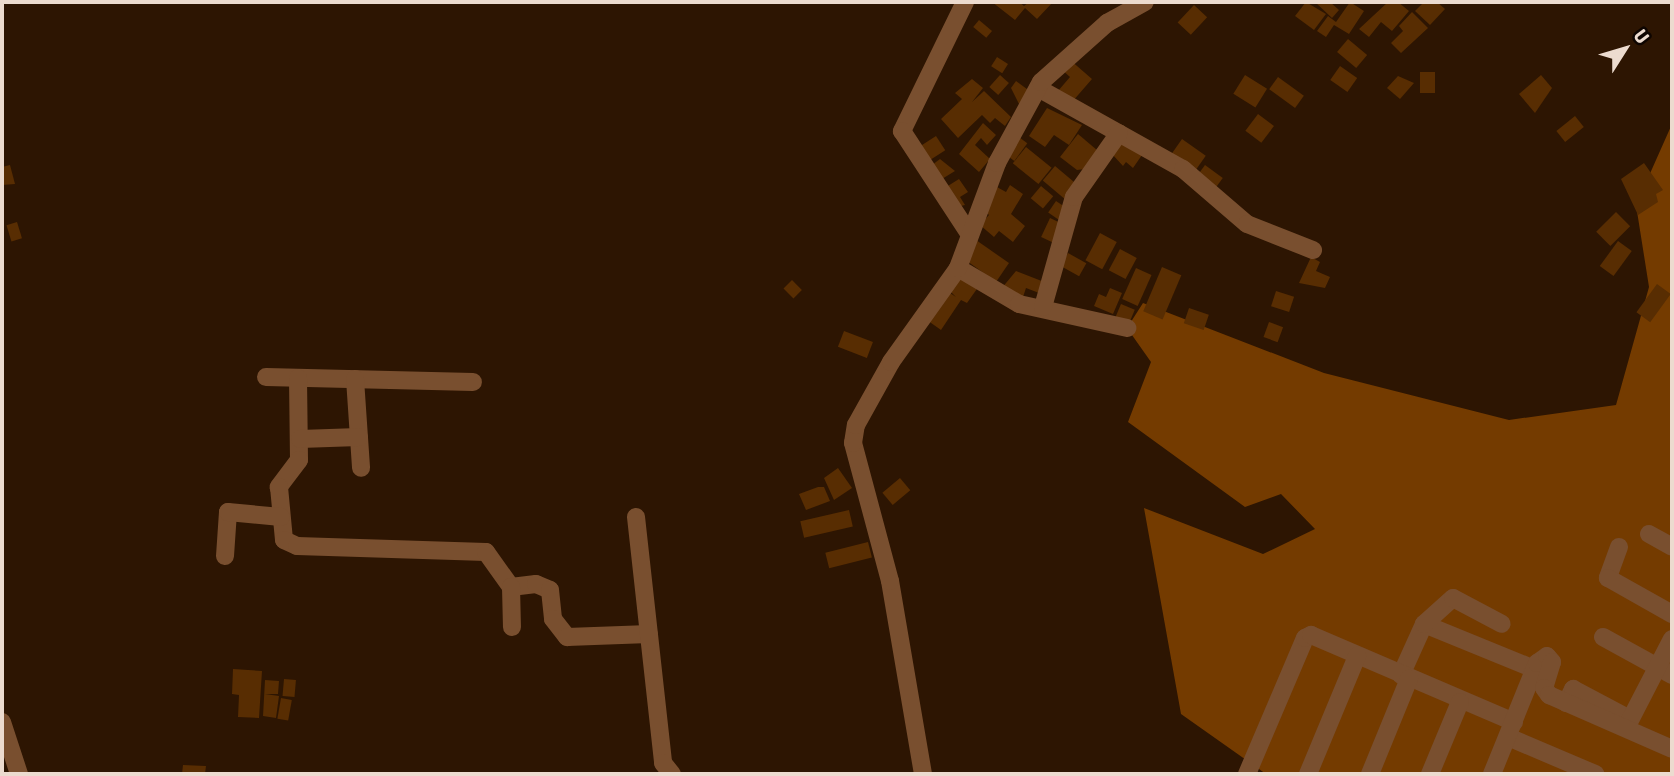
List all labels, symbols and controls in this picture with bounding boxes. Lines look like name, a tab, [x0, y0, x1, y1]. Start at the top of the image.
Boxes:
north arrow	[1590, 14, 1660, 84]
text: U	[1630, 25, 1654, 47]

